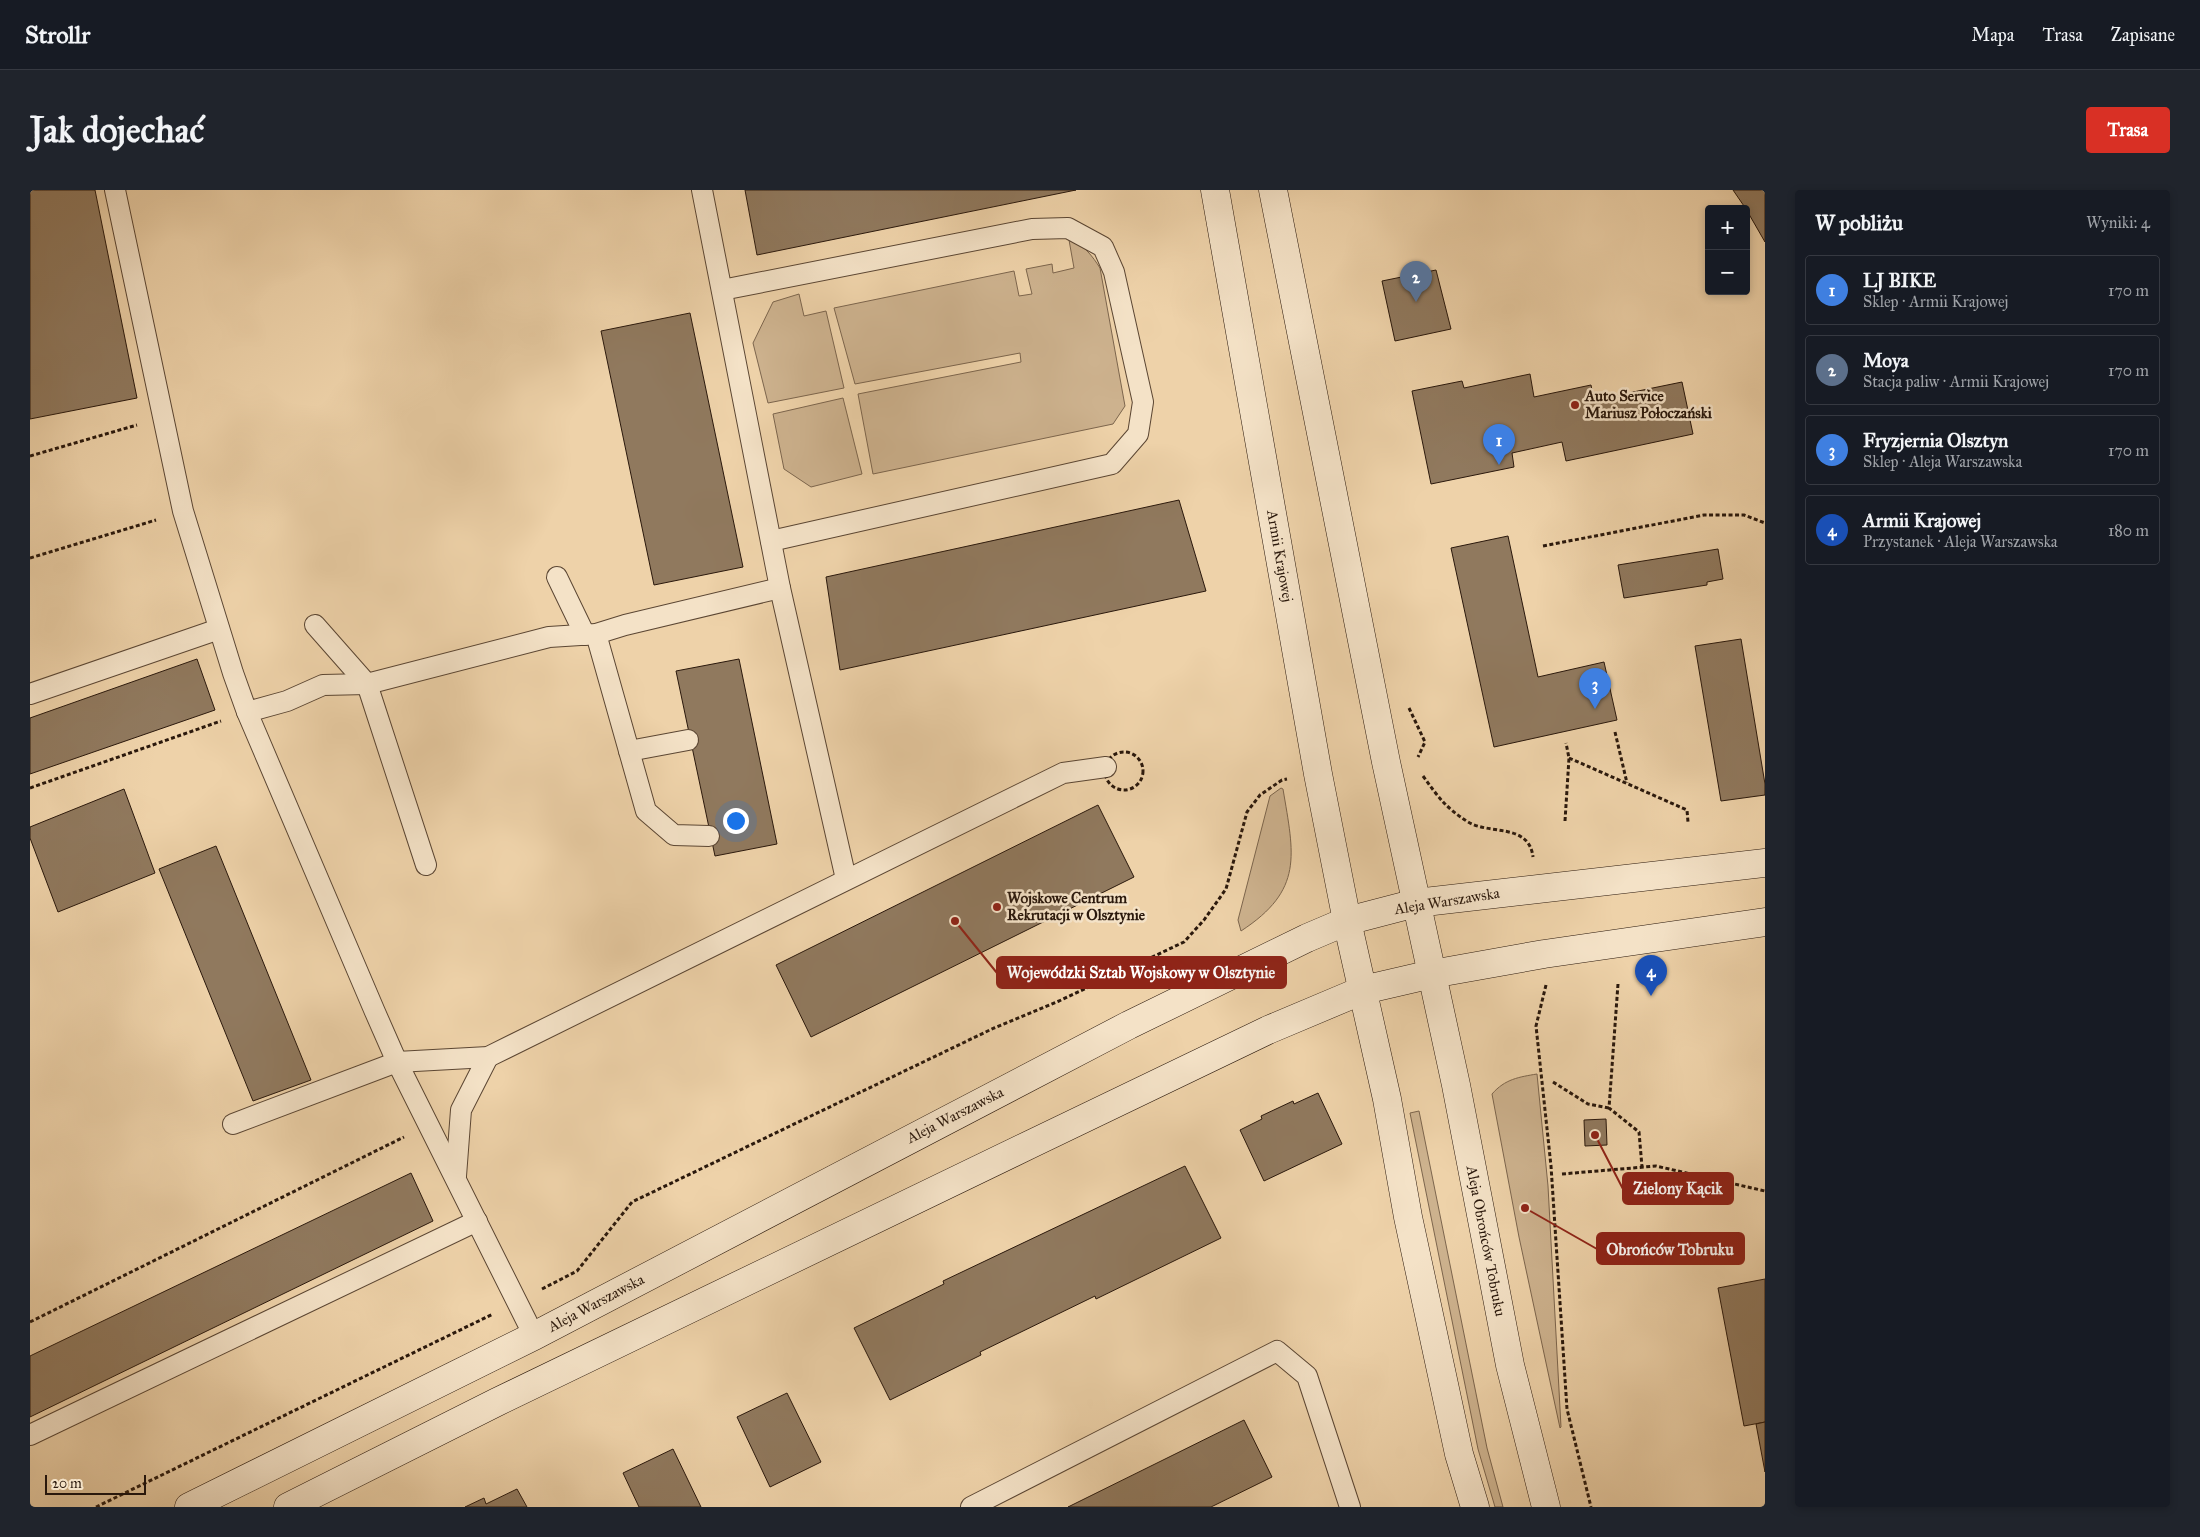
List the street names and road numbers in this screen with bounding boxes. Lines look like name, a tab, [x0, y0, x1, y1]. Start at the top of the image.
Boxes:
street label: Armii Krajowej	[1263, 508, 1297, 603]
street label: Aleja Warszawska	[1392, 884, 1502, 918]
street label: Aleja Warszawska	[903, 1083, 1007, 1148]
street label: Aleja Obrońców Tobruku	[1462, 1163, 1509, 1318]
street label: Aleja Warszawska	[544, 1270, 648, 1336]

